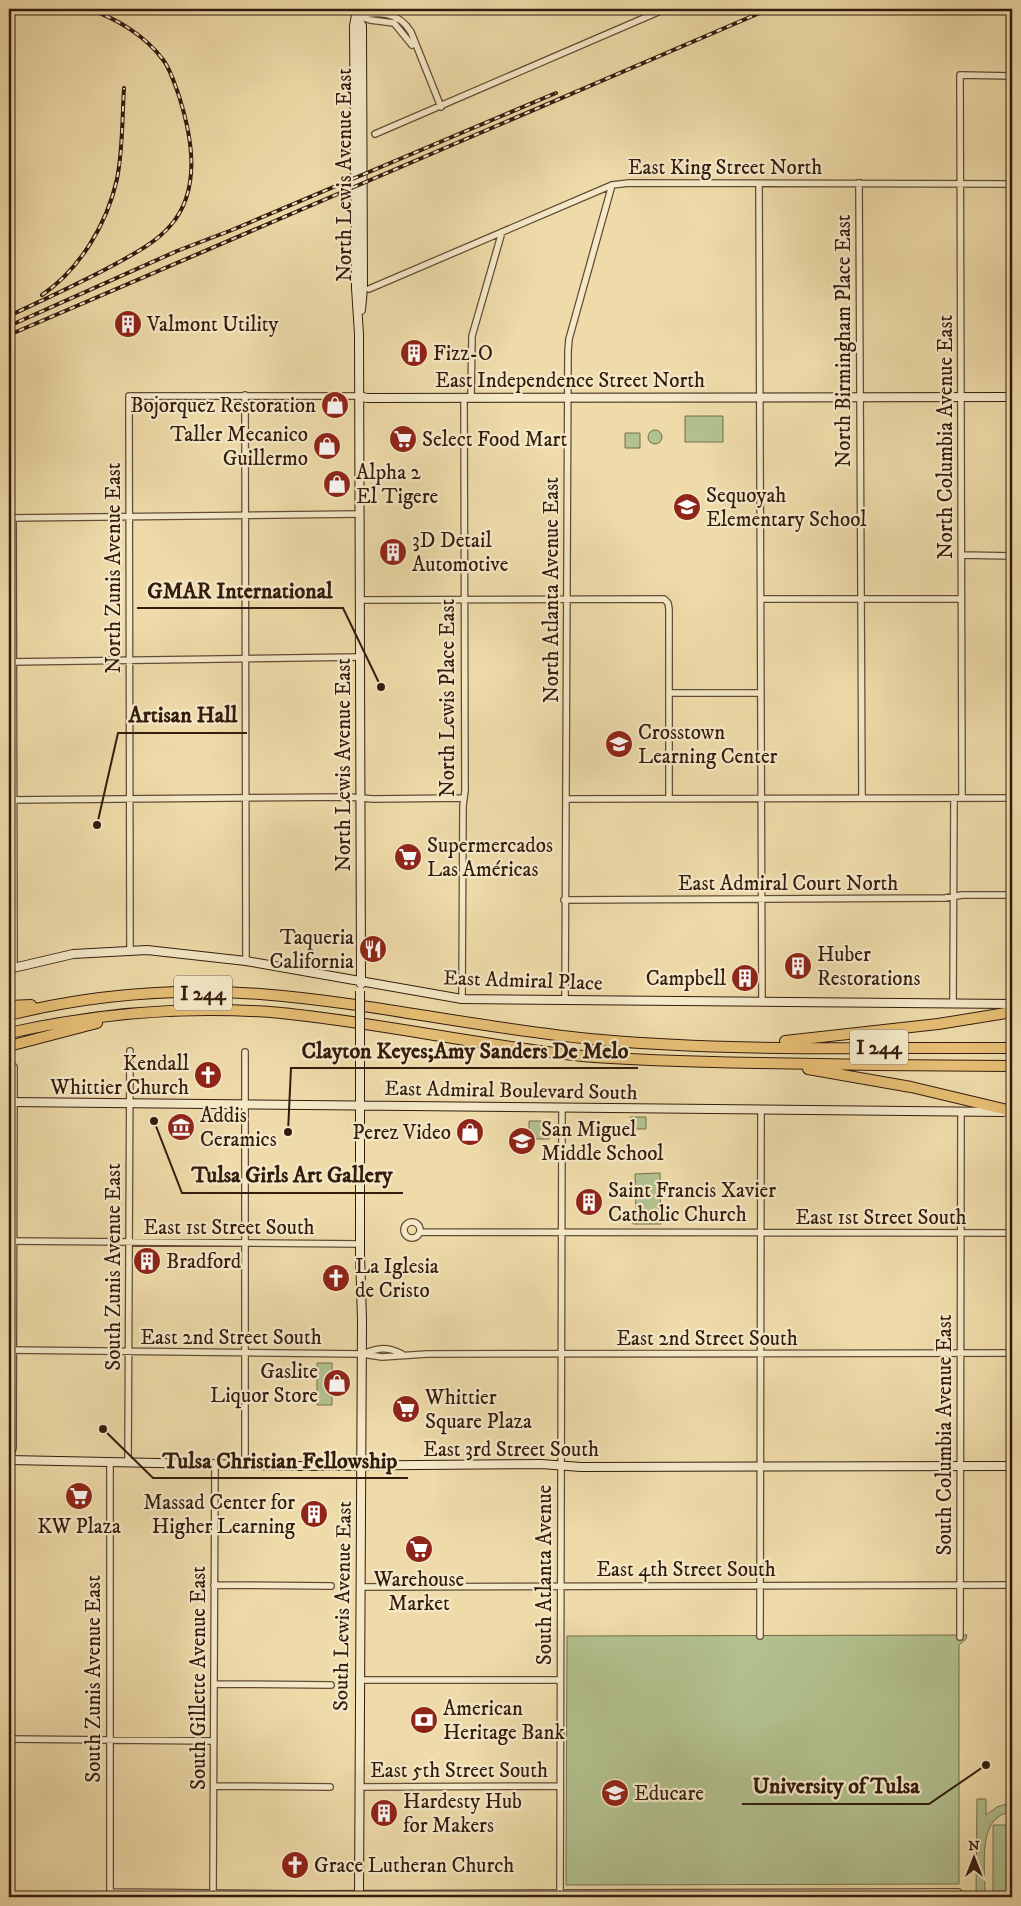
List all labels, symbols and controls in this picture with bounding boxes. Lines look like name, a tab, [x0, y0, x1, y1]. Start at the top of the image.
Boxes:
street label: North Lewis Avenue East	[332, 68, 358, 282]
street label: East King Street North	[628, 155, 822, 181]
street label: North Birmingham Place East	[831, 214, 857, 468]
building icon: Valmont Utility	[113, 309, 143, 339]
place label: Valmont Utility	[146, 312, 280, 338]
street label: North Columbia Avenue East	[933, 315, 959, 559]
building icon: Fizz-O	[399, 338, 429, 368]
place label: Fizz-O	[433, 341, 493, 367]
street label: East Independence Street North	[435, 368, 705, 394]
shop icon: Bojorquez Restoration	[320, 390, 350, 420]
place label: Bojorquez Restoration	[130, 393, 316, 419]
place label: Taller Mecanico Guillermo	[170, 422, 308, 472]
supermarket icon: Select Food Mart	[388, 424, 418, 454]
place label: Select Food Mart	[422, 427, 567, 453]
shop icon: Taller Mecanico Guillermo	[312, 431, 342, 461]
place label: Alpha 2 El Tigere	[356, 460, 439, 510]
street label: North Zunis Avenue East	[101, 462, 127, 674]
shop icon: Alpha 2 El Tigere	[322, 469, 352, 499]
street label: North Atlanta Avenue East	[539, 477, 565, 703]
place label: Sequoyah Elementary School	[706, 483, 867, 533]
school or university icon: Sequoyah Elementary School	[672, 492, 702, 522]
place label: 3D Detail Automotive	[412, 528, 509, 578]
building icon: 3D Detail Automotive	[378, 537, 408, 567]
callout: GMAR International	[137, 571, 343, 608]
text: GMAR International	[147, 578, 333, 605]
street label: North Lewis Place East	[435, 599, 461, 797]
street label: North Lewis Avenue East	[331, 658, 357, 872]
callout: Artisan Hall	[118, 696, 247, 733]
text: Artisan Hall	[128, 702, 238, 729]
place label: Crosstown Learning Center	[638, 720, 778, 770]
school or university icon: Crosstown Learning Center	[604, 729, 634, 759]
place label: Supermercados Las Américas	[427, 833, 553, 883]
supermarket icon: Supermercados Las Américas	[393, 842, 423, 872]
street label: East Admiral Court North	[678, 871, 898, 897]
place label: Taqueria California	[270, 925, 354, 975]
restaurant icon: Taqueria California	[358, 934, 388, 964]
place label: Huber Restorations	[817, 942, 921, 992]
building icon: Huber Restorations	[783, 951, 813, 981]
building icon: Campbell	[730, 963, 760, 993]
street label: East Admiral Place	[443, 965, 604, 997]
place label: Campbell	[646, 966, 727, 992]
road number: I 244	[174, 976, 232, 1010]
road number: I 244	[850, 1030, 908, 1064]
callout: Clayton Keyes;Amy Sanders De Melo	[291, 1031, 638, 1068]
text: Clayton Keyes;Amy Sanders De Melo	[301, 1038, 629, 1065]
place label: Kendall Whittier Church	[49, 1051, 190, 1101]
church icon: Kendall Whittier Church	[193, 1060, 223, 1090]
street label: East Admiral Boulevard South	[384, 1076, 638, 1106]
place label: Addis Ceramics	[200, 1103, 277, 1153]
museum icon: Addis Ceramics	[166, 1112, 196, 1142]
shop icon: Perez Video	[455, 1117, 485, 1147]
place label: San Miguel Middle School	[541, 1117, 664, 1167]
place label: Perez Video	[352, 1120, 451, 1146]
school or university icon: San Miguel Middle School	[507, 1126, 537, 1156]
callout: Tulsa Girls Art Gallery	[182, 1156, 403, 1193]
text: Tulsa Girls Art Gallery	[190, 1162, 393, 1189]
street label: South Zunis Avenue East	[101, 1163, 127, 1371]
place label: Saint Francis Xavier Catholic Church	[608, 1178, 776, 1228]
building icon: Saint Francis Xavier Catholic Church	[574, 1187, 604, 1217]
street label: East 1st Street South	[795, 1205, 967, 1231]
street label: East 1st Street South	[143, 1215, 315, 1241]
building icon: Bradford	[132, 1246, 162, 1276]
place label: Bradford	[166, 1249, 242, 1275]
place label: La Iglesia de Cristo	[355, 1254, 439, 1304]
church icon: La Iglesia de Cristo	[321, 1263, 351, 1293]
street label: South Columbia Avenue East	[932, 1314, 958, 1556]
street label: East 2nd Street South	[140, 1325, 322, 1351]
street label: East 2nd Street South	[616, 1326, 798, 1352]
place label: Gaslite Liquor Store	[210, 1359, 318, 1409]
shop icon: Gaslite Liquor Store	[322, 1368, 352, 1398]
place label: Whittier Square Plaza	[424, 1385, 532, 1435]
supermarket icon: Whittier Square Plaza	[391, 1394, 421, 1424]
street label: East 3rd Street South	[423, 1437, 599, 1463]
callout: Tulsa Christian Fellowship	[153, 1441, 408, 1478]
text: Tulsa Christian Fellowship	[162, 1448, 397, 1475]
supermarket icon: KW Plaza	[64, 1481, 94, 1511]
street label: South Atlanta Avenue	[532, 1484, 558, 1665]
place label: Massad Center for Higher Learning	[143, 1490, 296, 1540]
building icon: Massad Center for Higher Learning	[299, 1499, 329, 1529]
street label: South Lewis Avenue East	[328, 1500, 358, 1711]
place label: KW Plaza	[37, 1514, 121, 1540]
supermarket icon: Warehouse Market	[404, 1534, 434, 1564]
street label: East 4th Street South	[596, 1557, 776, 1583]
street label: South Gillette Avenue East	[186, 1566, 212, 1790]
place label: Warehouse Market	[373, 1567, 465, 1617]
street label: South Zunis Avenue East	[81, 1575, 107, 1783]
place label: American Heritage Bank	[443, 1696, 565, 1746]
bank icon: American Heritage Bank	[409, 1705, 439, 1735]
street label: East 5th Street South	[370, 1758, 548, 1784]
callout: University of Tulsa	[742, 1767, 929, 1804]
text: University of Tulsa	[752, 1773, 920, 1800]
school or university icon: Educare	[600, 1778, 630, 1808]
place label: Educare	[634, 1781, 704, 1807]
place label: Hardesty Hub for Makers	[403, 1789, 522, 1839]
building icon: Hardesty Hub for Makers	[369, 1798, 399, 1828]
north arrow	[948, 1834, 998, 1884]
text: N	[968, 1837, 980, 1855]
church icon: Grace Lutheran Church	[280, 1850, 310, 1880]
place label: Grace Lutheran Church	[314, 1853, 514, 1879]

